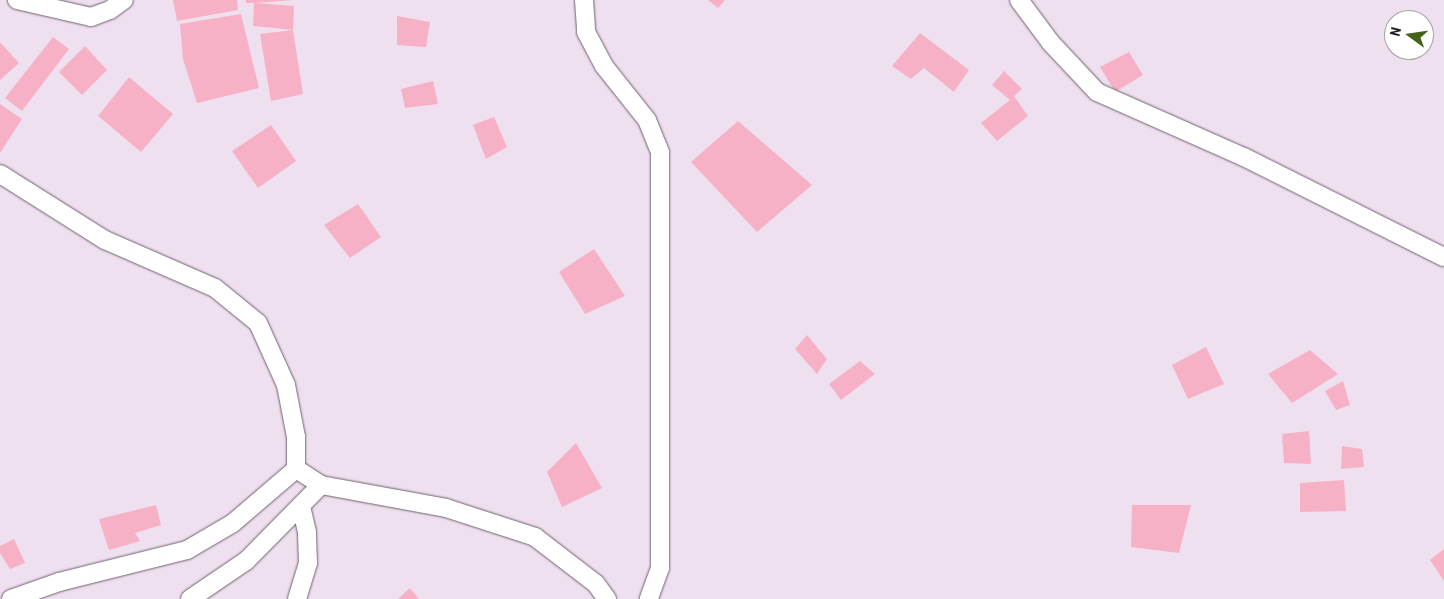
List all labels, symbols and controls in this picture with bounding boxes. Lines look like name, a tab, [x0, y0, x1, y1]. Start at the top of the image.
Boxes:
north arrow	[1384, 10, 1434, 60]
text: N	[1387, 26, 1404, 38]

